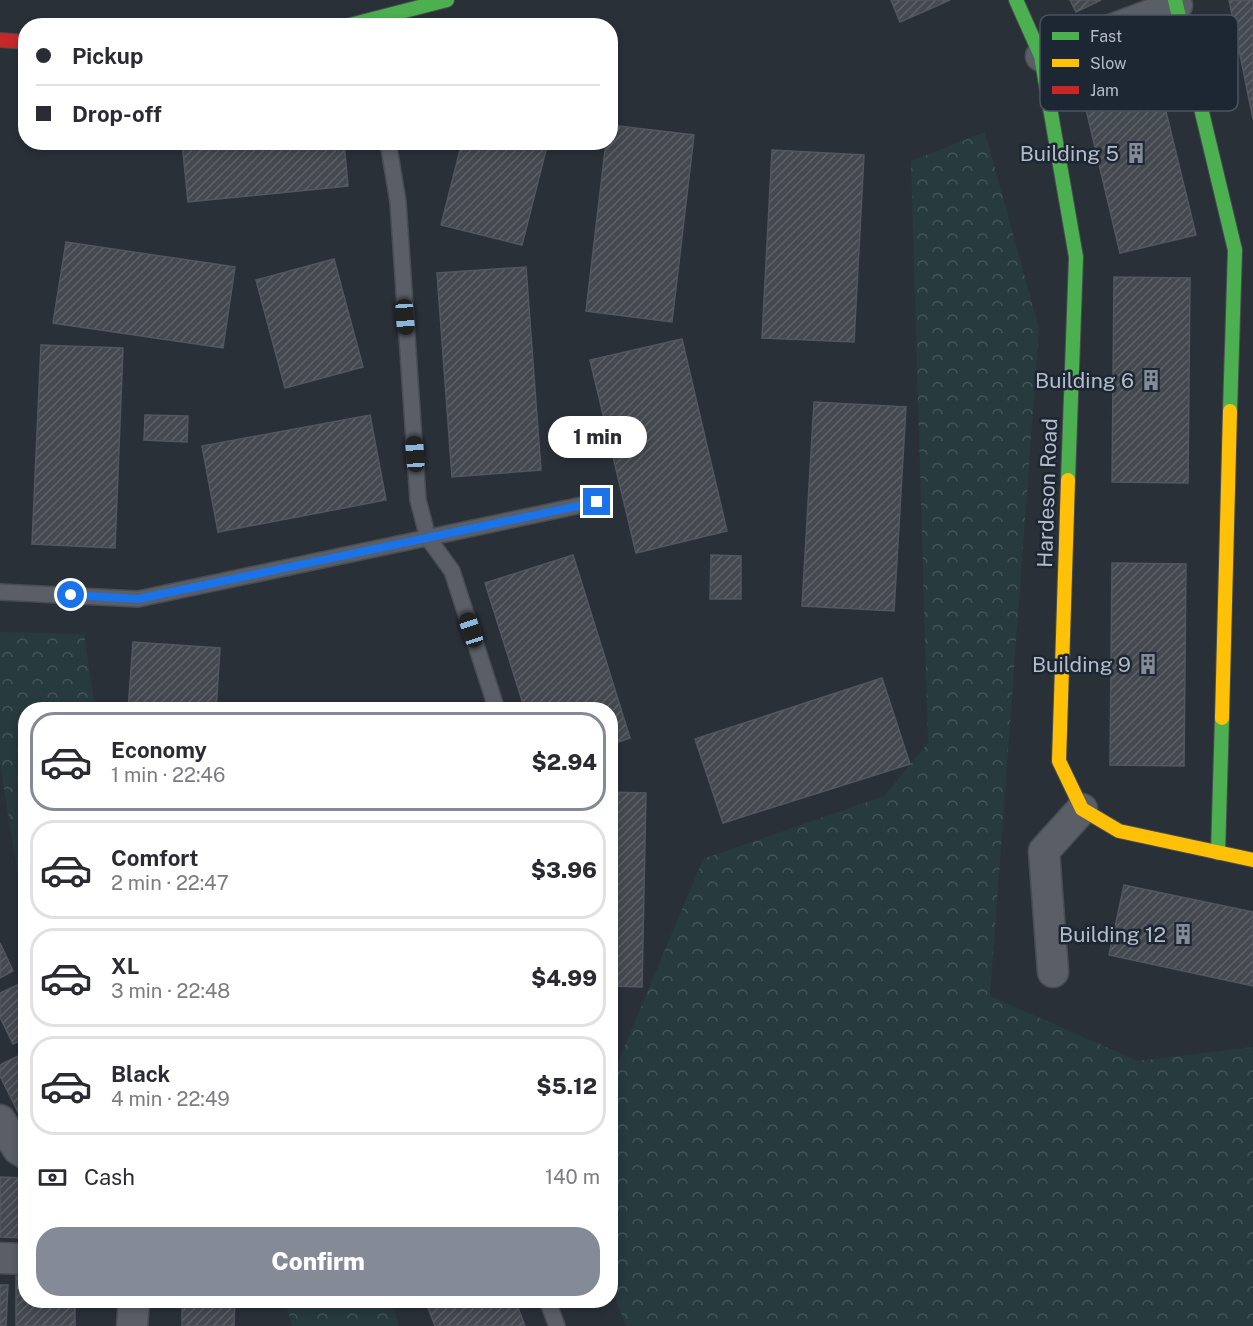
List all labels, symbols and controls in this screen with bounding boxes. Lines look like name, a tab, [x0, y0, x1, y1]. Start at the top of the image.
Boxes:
legend	[1040, 15, 1238, 111]
text: Fast	[1090, 27, 1122, 46]
text: Pickup	[72, 43, 143, 69]
text: Slow	[1090, 54, 1127, 73]
text: Jam	[1090, 81, 1119, 100]
text: Drop-off	[72, 101, 162, 127]
place label: Building 5	[1020, 141, 1119, 166]
building icon: Building 5	[1124, 141, 1148, 165]
car	[395, 298, 415, 336]
place label: Building 6	[1035, 368, 1134, 393]
building icon: Building 6	[1139, 368, 1163, 392]
callout: 1 min	[548, 415, 646, 457]
street label: Hardeson Road	[1032, 418, 1062, 568]
text: 1 min	[573, 425, 622, 449]
car	[405, 435, 425, 473]
route end	[583, 488, 610, 515]
route start	[57, 581, 84, 608]
car	[457, 610, 485, 650]
place label: Building 9	[1032, 652, 1131, 677]
building icon: Building 9	[1136, 652, 1160, 676]
icon: car	[39, 735, 93, 789]
text: Economy	[111, 737, 207, 763]
text: $2.94	[532, 749, 597, 775]
text: 1 min · 22:46	[111, 763, 225, 787]
icon: car	[39, 843, 93, 897]
text: Comfort	[111, 845, 198, 871]
text: $3.96	[531, 857, 597, 883]
text: 2 min · 22:47	[111, 871, 229, 895]
place label: Building 12	[1059, 922, 1166, 947]
building icon: Building 12	[1171, 922, 1195, 946]
icon: car	[39, 951, 93, 1005]
text: XL	[111, 953, 139, 979]
text: $4.99	[531, 965, 597, 991]
text: 3 min · 22:48	[111, 979, 230, 1003]
icon: car	[39, 1059, 93, 1113]
text: Black	[111, 1061, 170, 1087]
text: $5.12	[536, 1073, 597, 1099]
text: 4 min · 22:49	[111, 1087, 230, 1111]
icon: cash	[36, 1161, 69, 1194]
text: Cash	[84, 1164, 135, 1190]
text: 140 m	[545, 1165, 600, 1189]
button: Confirm	[36, 1227, 600, 1296]

